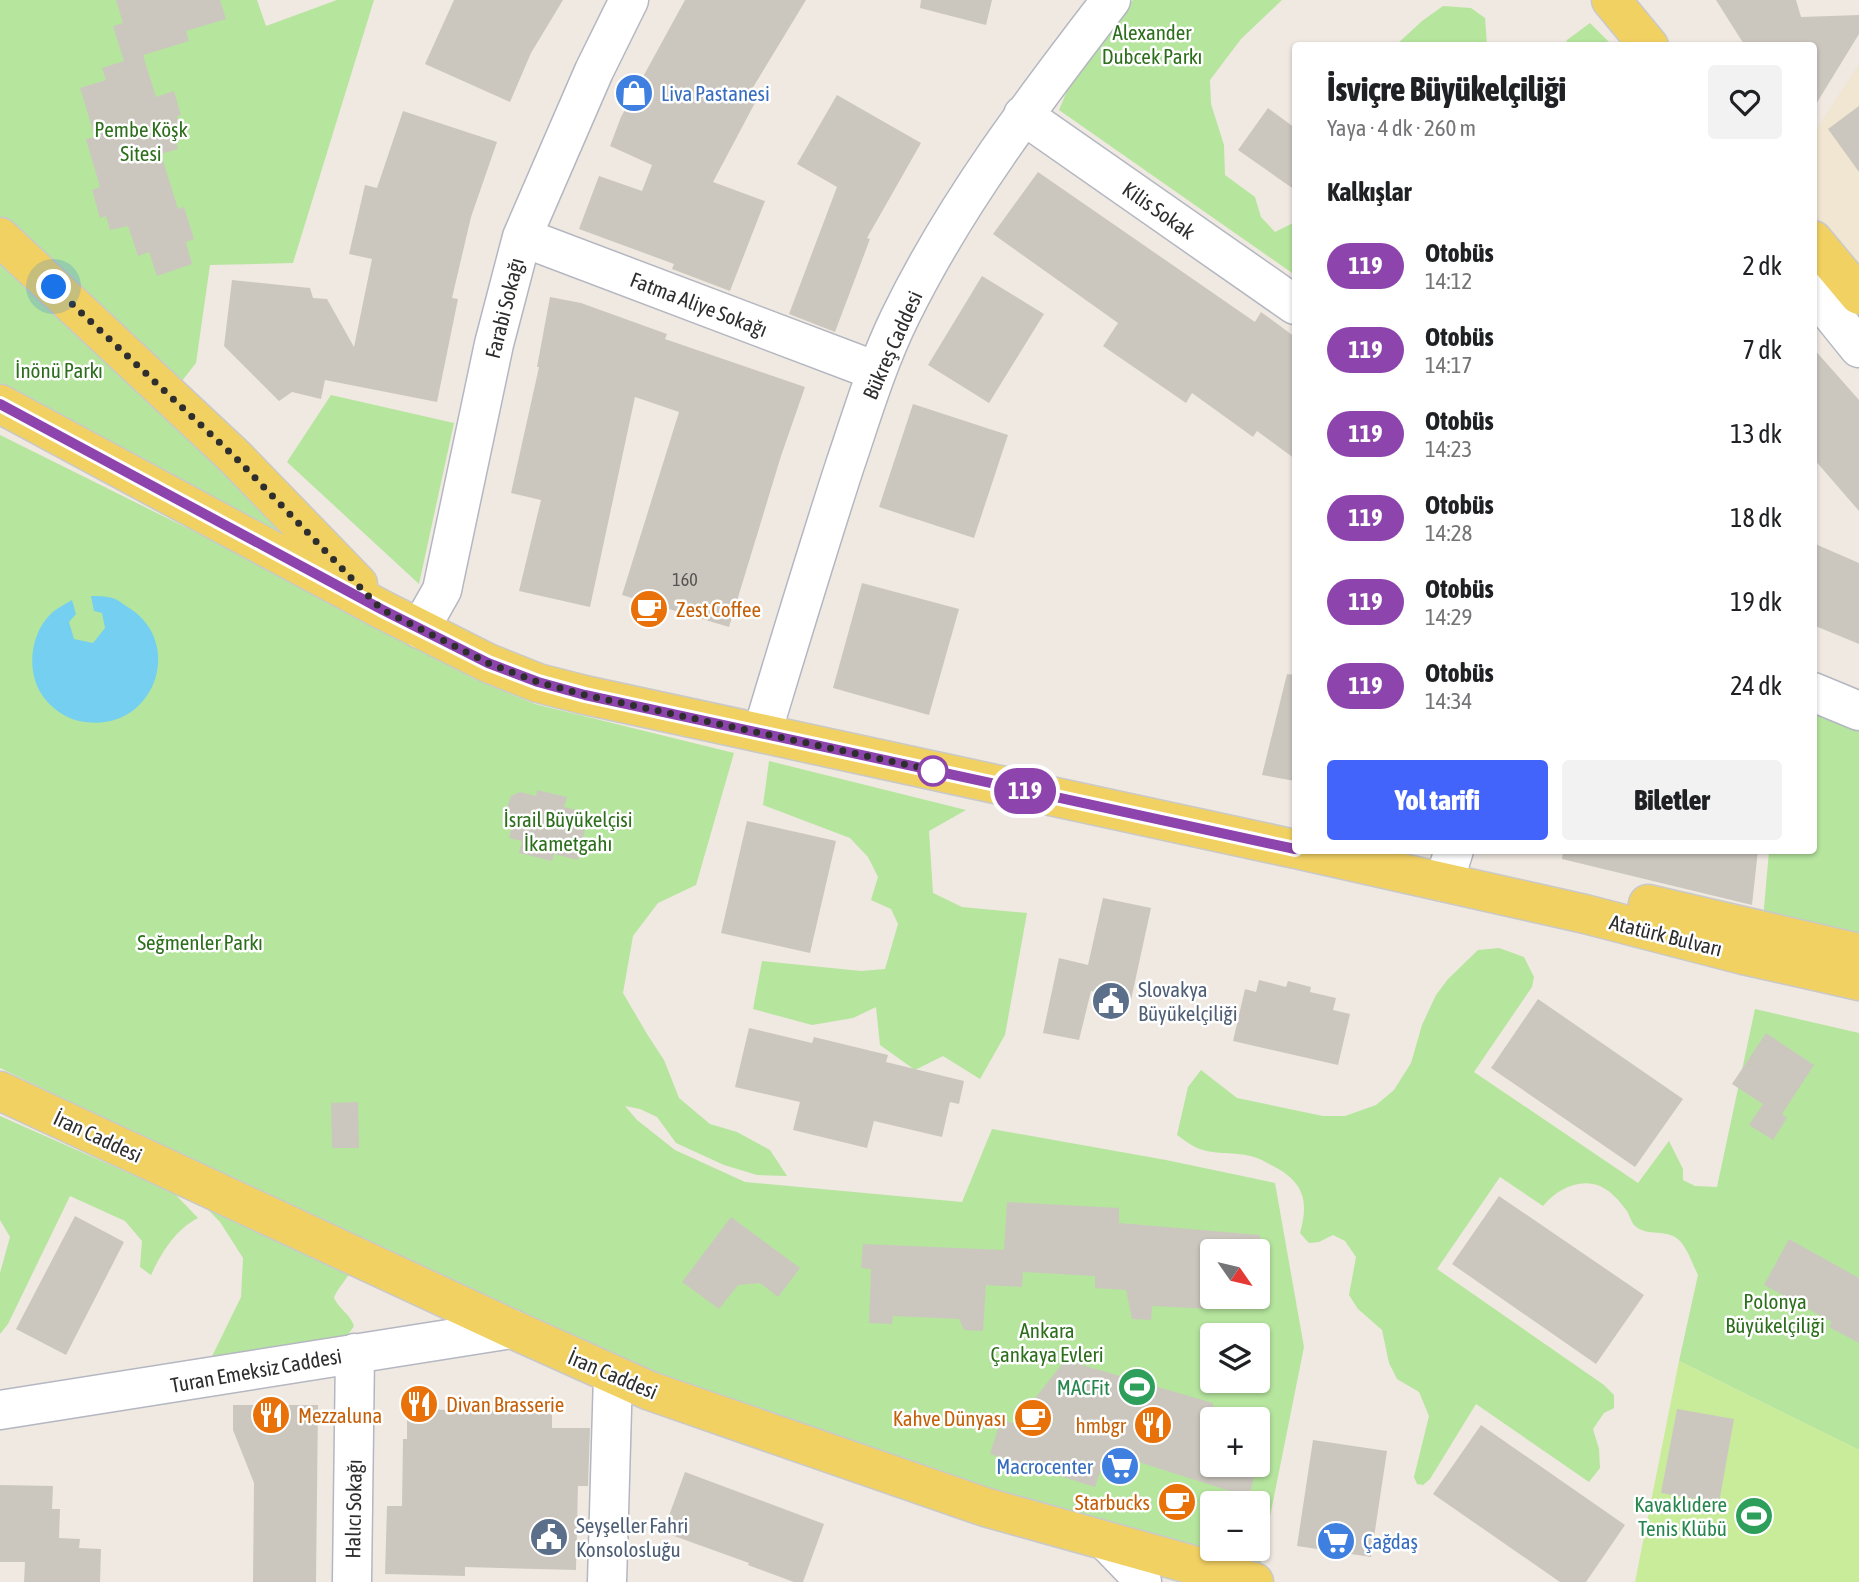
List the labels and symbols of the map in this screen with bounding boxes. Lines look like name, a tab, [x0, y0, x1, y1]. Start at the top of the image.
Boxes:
park label: Alexander Dubcek Parkı	[1102, 20, 1202, 68]
shop icon: Liva Pastanesi	[613, 72, 655, 114]
place label: Liva Pastanesi	[661, 81, 770, 105]
park label: Pembe Köşk Sitesi	[94, 117, 188, 165]
street label: Kilis Sokak	[1118, 176, 1200, 244]
street label: Farabi Sokağı	[480, 255, 528, 361]
street label: Fatma Aliye Sokağı	[627, 267, 771, 341]
your location	[36, 269, 71, 304]
street label: Bükreş Caddesi	[857, 287, 927, 403]
park label: İnönü Parkı	[15, 358, 103, 382]
house number: 160	[672, 569, 698, 590]
cafe icon: Zest Coffee	[628, 588, 670, 630]
place label: Zest Coffee	[676, 597, 761, 621]
unlabelled marker	[918, 756, 948, 786]
line badge: 119	[985, 768, 1065, 814]
park label: İsrail Büyükelçisi İkametgahı	[503, 807, 633, 855]
street label: Atatürk Bulvarı	[1607, 909, 1725, 961]
park label: Seğmenler Parkı	[137, 930, 263, 954]
place label: Slovakya Büyükelçiliği	[1138, 977, 1237, 1025]
public building icon: Slovakya Büyükelçiliği	[1090, 980, 1132, 1022]
street label: İran Caddesi	[50, 1105, 146, 1167]
north arrow	[1200, 1239, 1270, 1309]
park label: Polonya Büyükelçiliği	[1725, 1289, 1825, 1337]
park label: Ankara Çankaya Evleri	[990, 1318, 1104, 1366]
street label: Turan Emeksiz Caddesi	[169, 1343, 343, 1397]
street label: İran Caddesi	[565, 1344, 661, 1404]
sports icon: MACFit	[1116, 1366, 1158, 1408]
place label: MACFit	[1057, 1375, 1110, 1399]
restaurant icon: Divan Brasserie	[398, 1383, 440, 1425]
place label: Divan Brasserie	[446, 1392, 564, 1416]
restaurant icon: Mezzaluna	[250, 1394, 292, 1436]
cafe icon: Kahve Dünyası	[1012, 1397, 1054, 1439]
place label: Mezzaluna	[298, 1403, 382, 1427]
restaurant icon: hmbgr	[1132, 1404, 1174, 1446]
place label: Kahve Dünyası	[893, 1406, 1006, 1430]
place label: hmbgr	[1076, 1413, 1127, 1437]
supermarket icon: Macrocenter	[1099, 1445, 1141, 1487]
place label: Macrocenter	[996, 1454, 1094, 1478]
street label: Halıcı Sokağı	[340, 1459, 366, 1559]
cafe icon: Starbucks	[1156, 1481, 1198, 1523]
place label: Starbucks	[1075, 1490, 1150, 1514]
place label: Kavaklıdere Tenis Klübü	[1634, 1492, 1727, 1540]
sports icon: Kavaklıdere Tenis Klübü	[1733, 1495, 1775, 1537]
place label: Seyşeller Fahri Konsolosluğu	[576, 1513, 688, 1561]
public building icon: Seyşeller Fahri Konsolosluğu	[528, 1516, 570, 1558]
supermarket icon: Çağdaş	[1315, 1520, 1357, 1562]
place label: Çağdaş	[1363, 1529, 1418, 1553]

